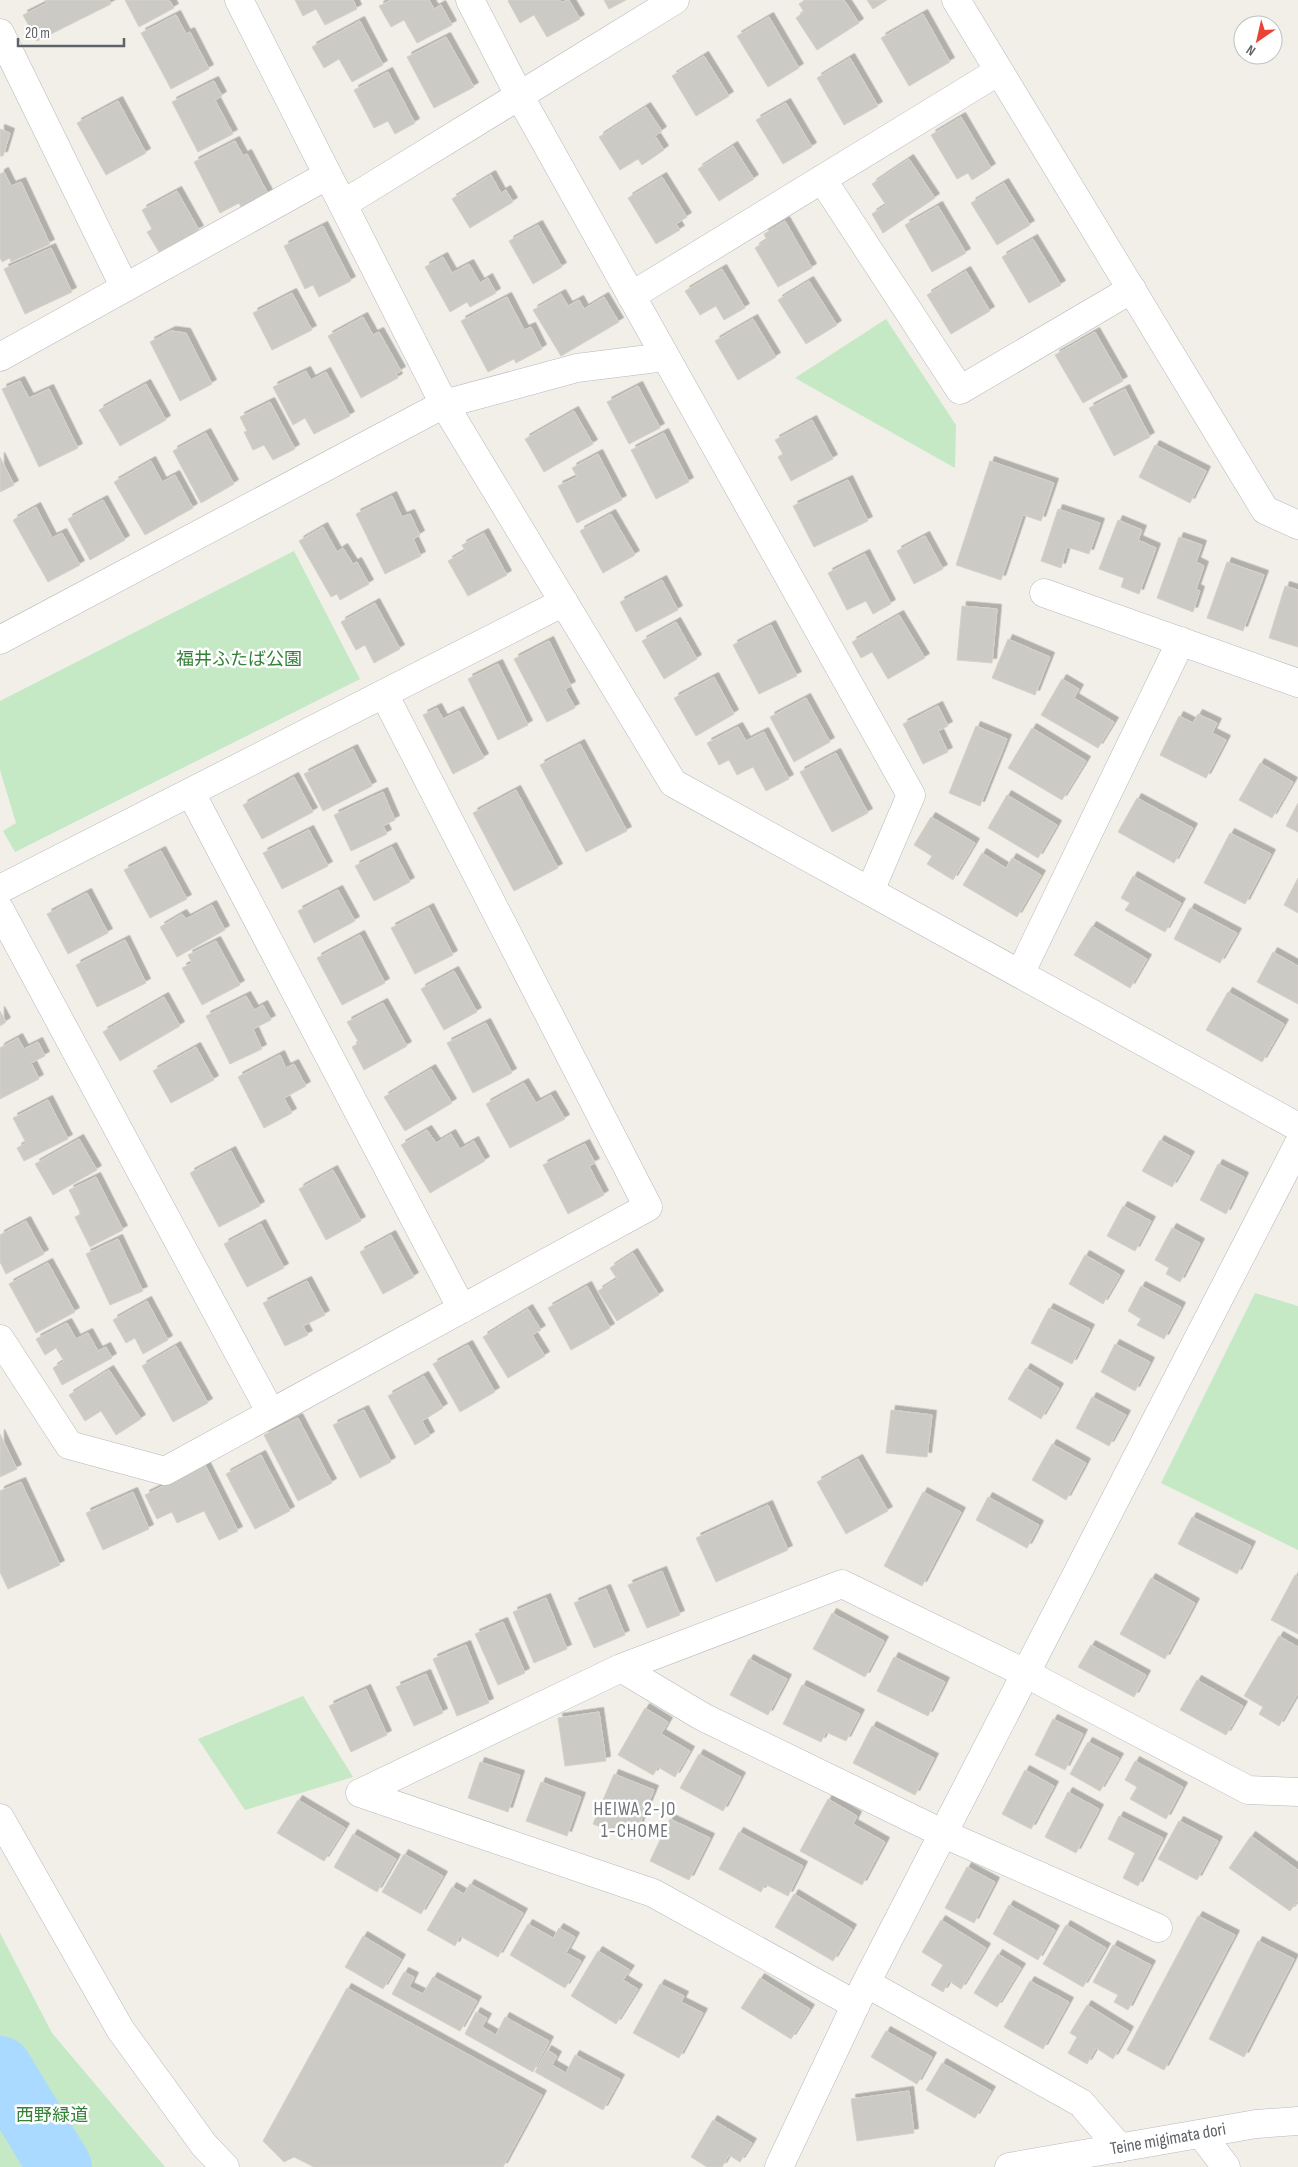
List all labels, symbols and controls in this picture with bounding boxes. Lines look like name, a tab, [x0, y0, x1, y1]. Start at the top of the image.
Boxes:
scale bar	[18, 15, 124, 47]
north arrow	[1233, 15, 1283, 65]
text: 20 m	[25, 24, 50, 43]
text: N	[1243, 41, 1259, 60]
park label: 福井ふたば公園	[176, 649, 302, 670]
district label: HEIWA 2-JO 1-CHOME	[594, 1798, 676, 1843]
park label: 西野緑道	[16, 2105, 88, 2126]
street label: Teine migimata dori	[1109, 2118, 1227, 2160]

